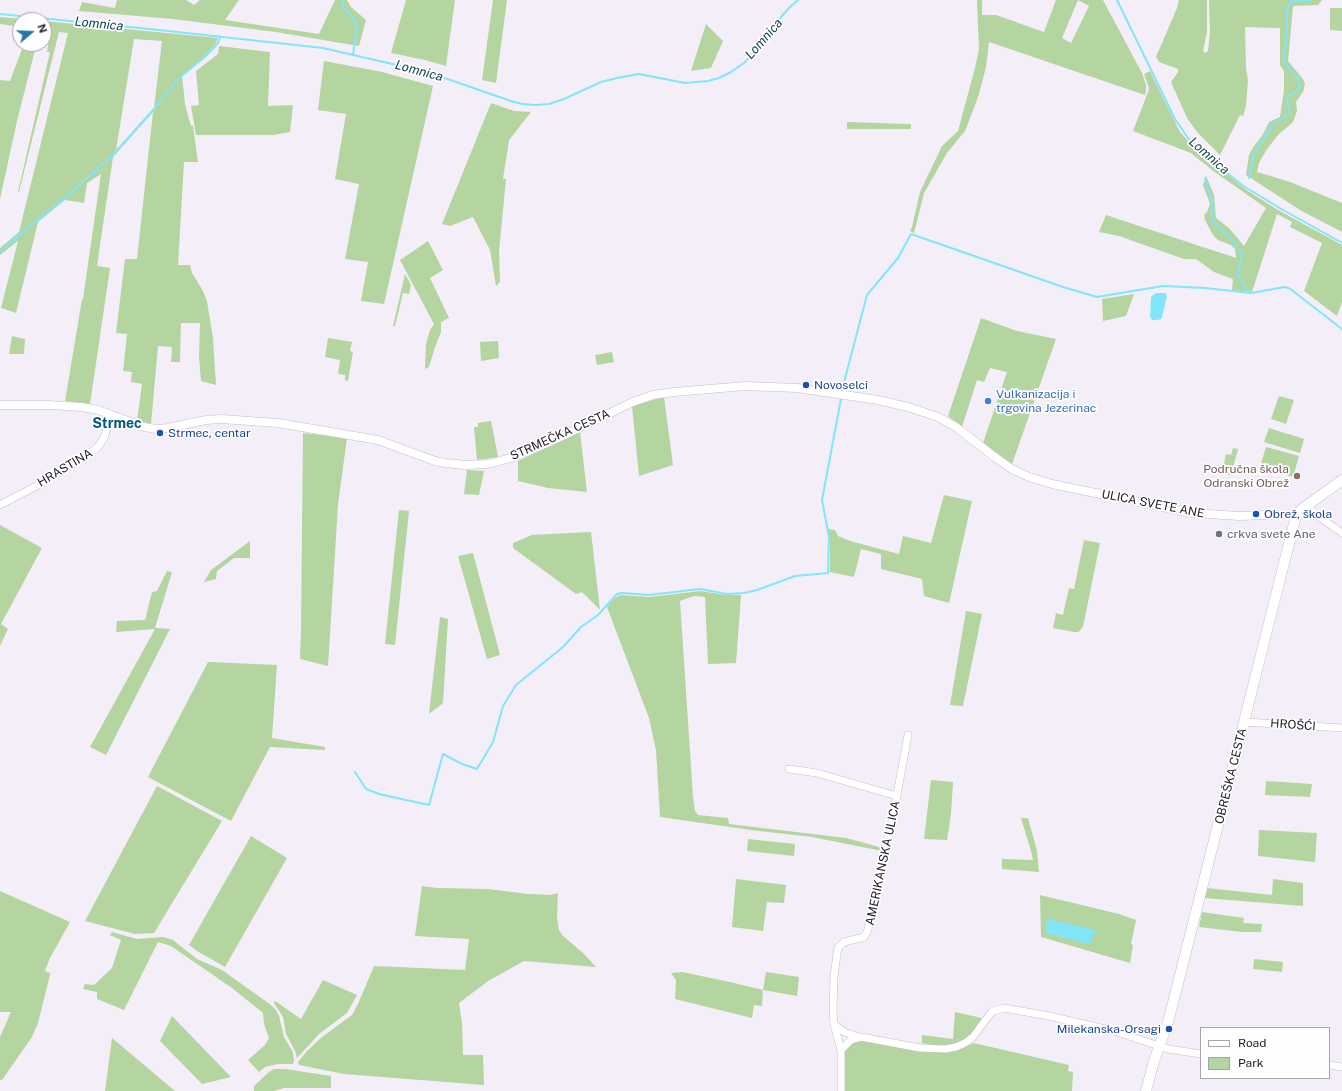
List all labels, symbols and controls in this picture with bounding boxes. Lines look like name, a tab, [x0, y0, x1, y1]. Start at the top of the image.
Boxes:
north arrow	[12, 12, 52, 52]
water label: Lomnica	[74, 14, 124, 34]
water label: Lomnica	[742, 15, 786, 63]
text: N	[35, 22, 49, 34]
water label: Lomnica	[393, 57, 445, 85]
water label: Lomnica	[1185, 134, 1233, 178]
place label: Novoselci	[814, 378, 868, 392]
marker: Novoselci	[801, 380, 811, 390]
place label: Vulkanizacija i trgovina Jezerinac	[996, 387, 1096, 415]
marker: Vulkanizacija i trgovina Jezerinac	[983, 396, 993, 406]
street label: STRMEČKA CESTA	[508, 407, 612, 463]
district label: Strmec	[92, 416, 142, 432]
place label: Strmec, centar	[168, 426, 251, 440]
marker: Strmec, centar	[155, 428, 165, 438]
street label: HRASTINA	[35, 446, 95, 490]
place label: Područna škola Odranski Obrež	[1203, 462, 1289, 490]
marker: Područna škola Odranski Obrež	[1292, 471, 1302, 481]
street label: ULICA SVETE ANE	[1100, 487, 1206, 521]
place label: Obrež, škola	[1264, 507, 1332, 521]
marker: Obrež, škola	[1251, 509, 1261, 519]
place label: crkva svete Ane	[1227, 527, 1315, 541]
marker: crkva svete Ane	[1214, 529, 1224, 539]
street label: HROŠĆI	[1270, 716, 1316, 734]
street label: OBREŠKA CESTA	[1212, 726, 1250, 826]
street label: AMERIKANSKA ULICA	[863, 799, 903, 927]
place label: Milekanska-Orsagi	[1057, 1022, 1161, 1036]
marker: Milekanska-Orsagi	[1164, 1024, 1174, 1034]
legend	[1200, 1027, 1330, 1079]
text: Road	[1238, 1036, 1266, 1050]
text: Park	[1238, 1056, 1264, 1070]

